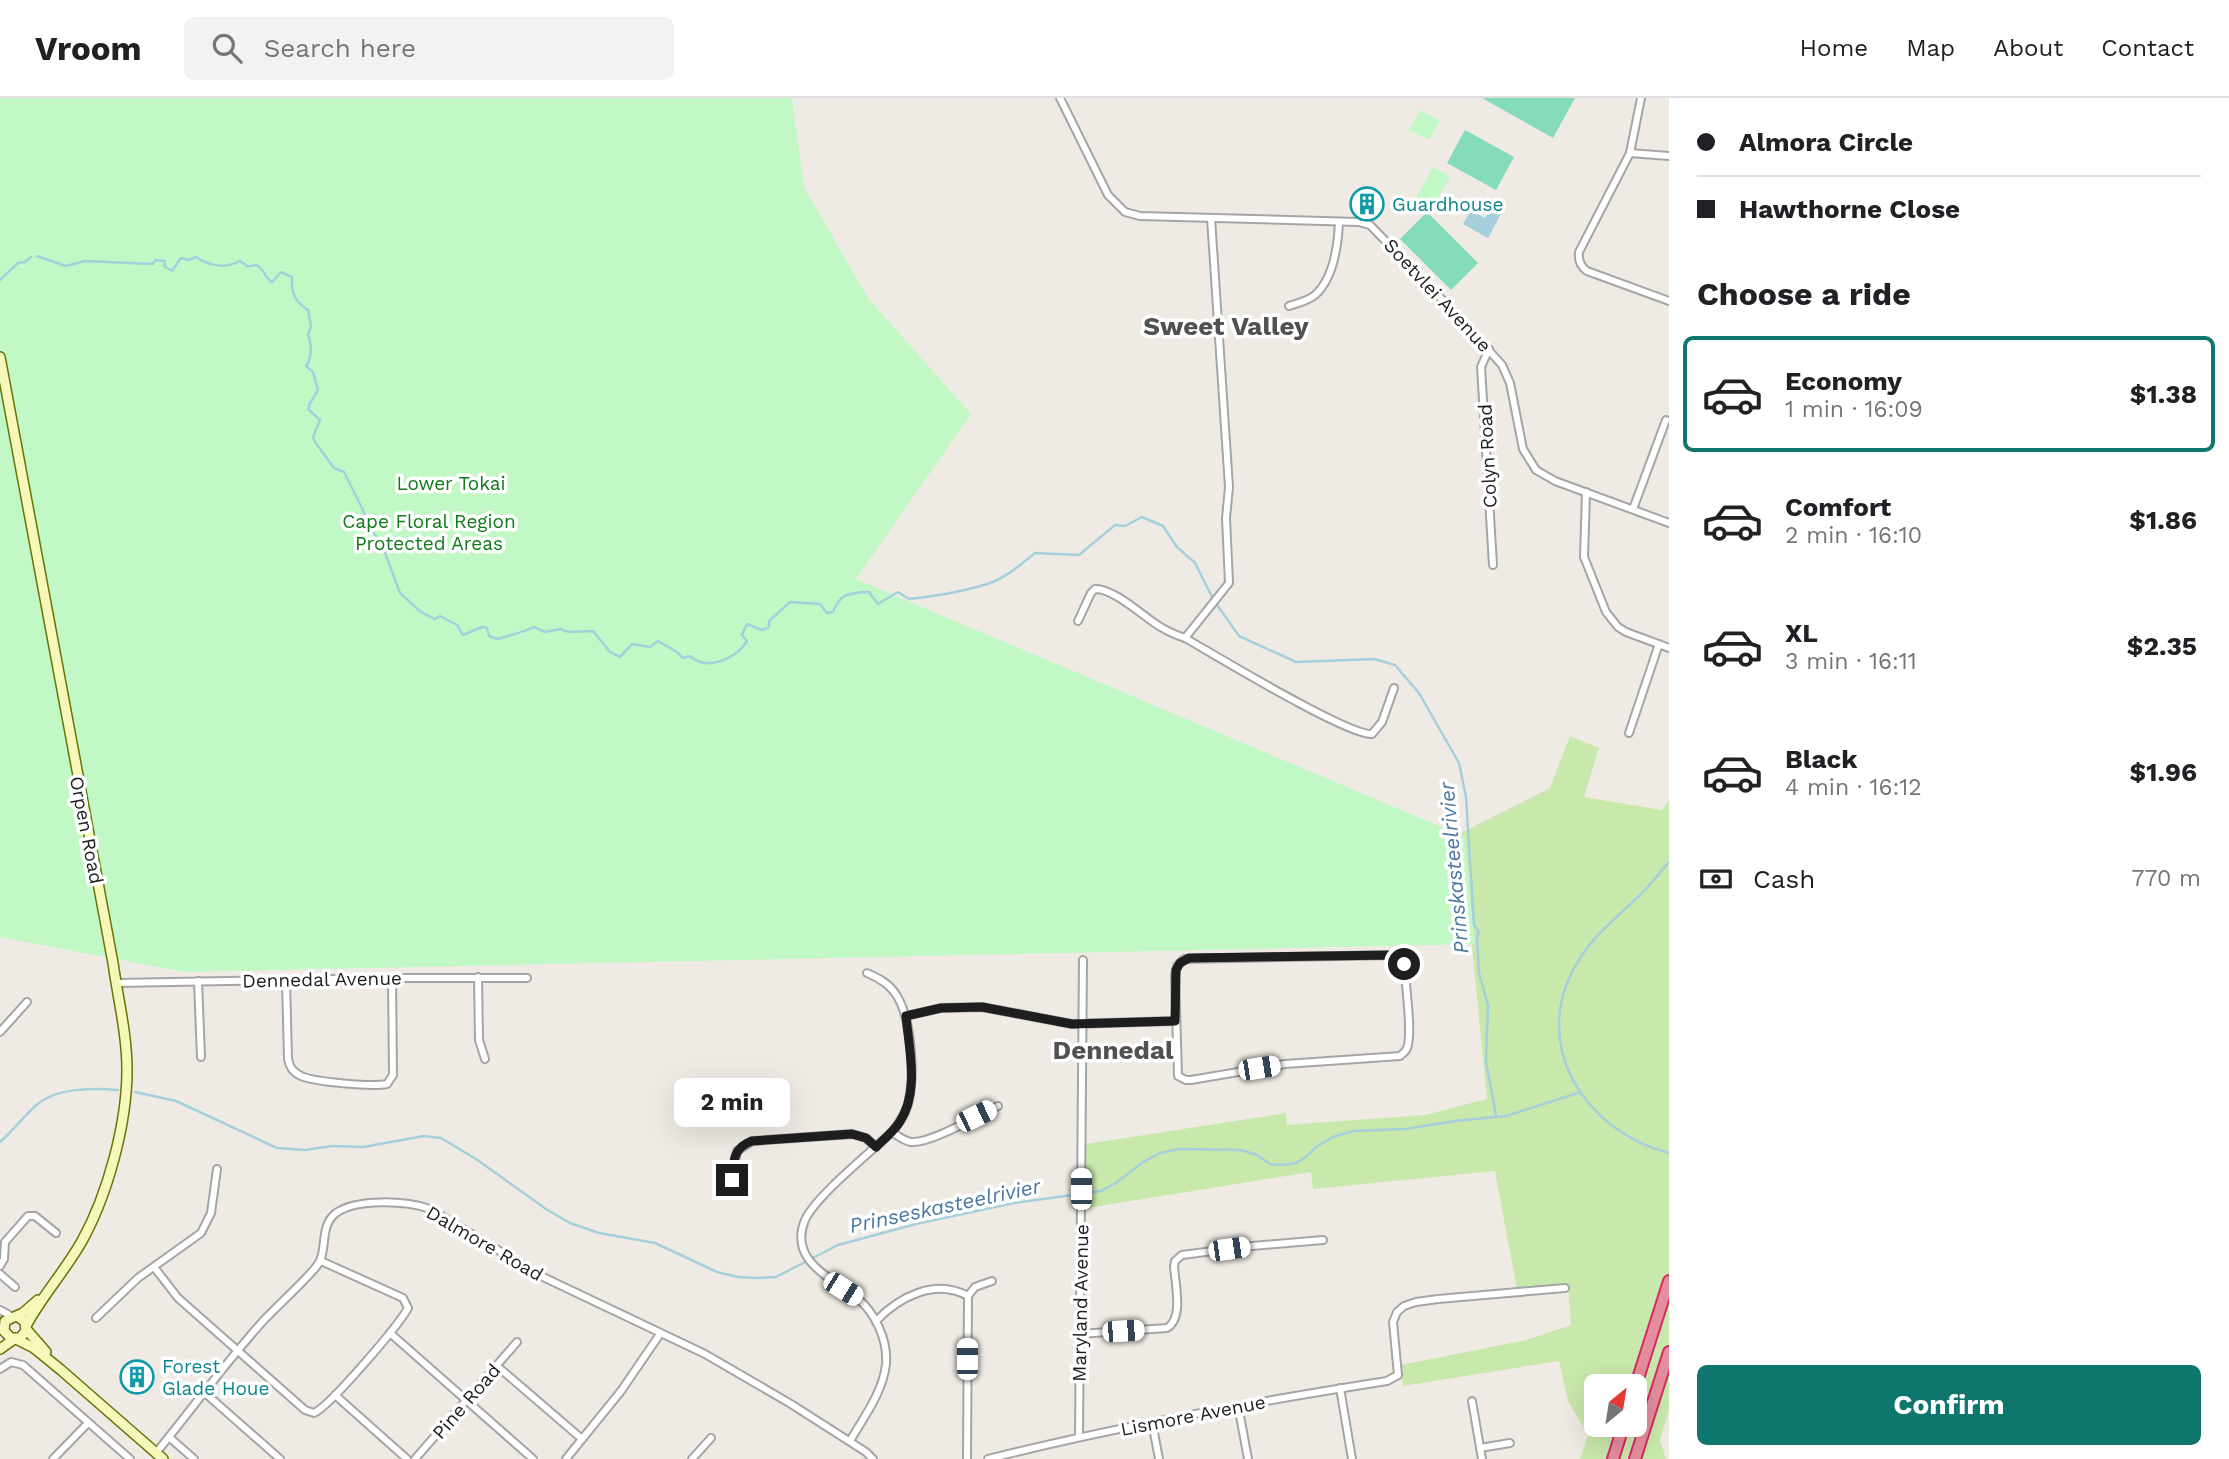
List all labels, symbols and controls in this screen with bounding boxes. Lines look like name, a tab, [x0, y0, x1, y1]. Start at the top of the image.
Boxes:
search box	[184, 17, 674, 80]
text: Vroom	[35, 29, 142, 68]
icon: search	[208, 29, 246, 67]
text: Search here	[264, 33, 416, 63]
text: Home	[1800, 34, 1868, 62]
text: Map	[1906, 34, 1955, 62]
text: About	[1993, 34, 2063, 62]
text: Contact	[2101, 34, 2194, 62]
text: Almora Circle	[1739, 127, 1913, 157]
building icon: Guardhouse	[1348, 185, 1386, 223]
place label: Guardhouse	[1392, 193, 1503, 216]
text: Hawthorne Close	[1739, 194, 1960, 224]
street label: Soetvlei Avenue	[1379, 234, 1496, 357]
text: Choose a ride	[1697, 275, 1911, 313]
district label: Sweet Valley	[1143, 311, 1309, 341]
icon: car	[1701, 363, 1764, 426]
text: Economy	[1785, 366, 1902, 396]
text: $1.38	[2130, 379, 2197, 409]
text: 1 min · 16:09	[1785, 396, 1923, 423]
street label: Colyn Road	[1473, 403, 1502, 509]
park label: Lower Tokai	[396, 472, 506, 495]
icon: car	[1701, 489, 1764, 552]
text: Comfort	[1785, 492, 1891, 522]
text: $1.86	[2129, 505, 2197, 535]
park label: Cape Floral Region Protected Areas	[342, 510, 516, 555]
text: 2 min · 16:10	[1785, 522, 1922, 549]
icon: car	[1701, 615, 1764, 678]
text: XL	[1785, 618, 1818, 648]
text: $2.35	[2127, 631, 2197, 661]
text: 3 min · 16:11	[1785, 648, 1917, 675]
icon: car	[1701, 741, 1764, 804]
text: Black	[1785, 744, 1857, 774]
text: $1.96	[2130, 757, 2197, 787]
street label: Orpen Road	[65, 774, 108, 886]
text: 4 min · 16:12	[1785, 774, 1922, 801]
water label: Prinskasteelrivier	[1433, 780, 1473, 955]
icon: cash	[1697, 860, 1735, 898]
text: Cash	[1753, 864, 1815, 894]
text: 770 m	[2132, 865, 2201, 892]
route start	[1388, 948, 1420, 980]
street label: Dennedal Avenue	[242, 967, 402, 992]
district label: Dennedal	[1053, 1035, 1174, 1065]
car	[1237, 1054, 1282, 1082]
callout: 2 min	[674, 1079, 790, 1128]
text: 2 min	[701, 1089, 763, 1116]
car	[953, 1097, 1000, 1135]
route end	[716, 1164, 748, 1196]
car	[1071, 1168, 1092, 1210]
water label: Prinseskasteelrivier	[847, 1173, 1044, 1238]
street label: Dalmore Road	[422, 1201, 547, 1286]
street label: Maryland Avenue	[1068, 1224, 1093, 1382]
car	[1207, 1236, 1252, 1262]
car	[820, 1269, 867, 1309]
car	[1102, 1319, 1145, 1343]
car	[957, 1338, 978, 1380]
place label: Forest Glade Houe	[162, 1355, 270, 1400]
building icon: Forest Glade Houe	[118, 1358, 156, 1396]
street label: Pine Road	[427, 1359, 505, 1444]
button: Confirm	[1697, 1365, 2201, 1445]
north arrow	[1584, 1374, 1647, 1437]
map controls	[1584, 1374, 1647, 1437]
street label: Lismore Avenue	[1119, 1390, 1268, 1441]

